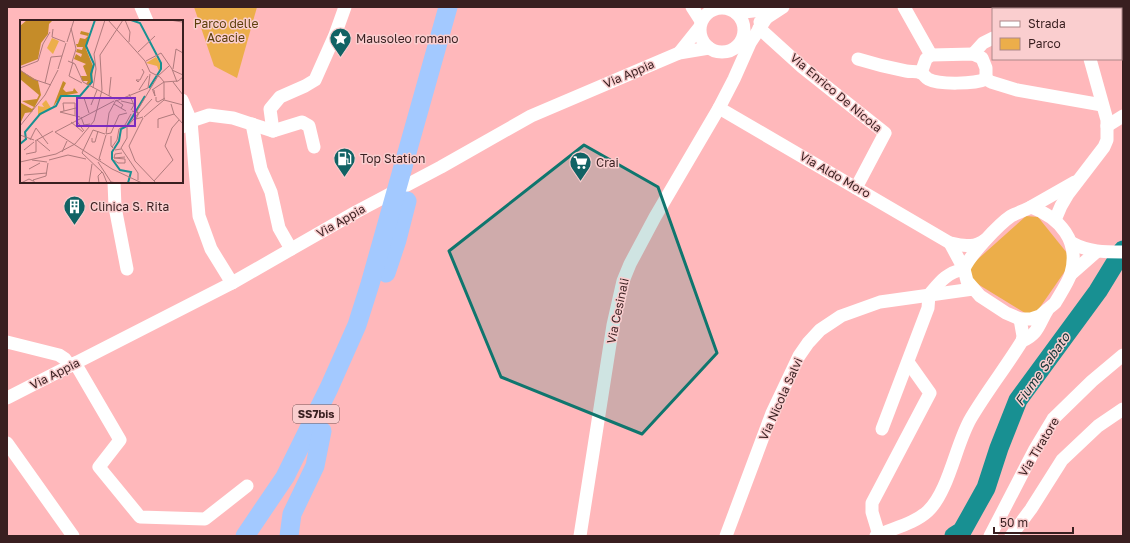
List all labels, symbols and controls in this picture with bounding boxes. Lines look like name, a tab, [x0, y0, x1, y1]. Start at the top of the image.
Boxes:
legend	[992, 8, 1122, 60]
park label: Parco delle Acacie	[194, 16, 258, 45]
text: Strada	[1028, 16, 1066, 31]
inset map	[20, 20, 183, 183]
place icon: Mausoleo romano	[327, 26, 353, 59]
place label: Mausoleo romano	[356, 31, 459, 46]
text: Parco	[1028, 36, 1061, 51]
street label: Via Enrico De Nicola	[787, 50, 885, 135]
street label: Via Appia	[601, 56, 657, 91]
fuel station icon: Top Station	[332, 146, 358, 179]
street label: Via Aldo Moro	[797, 148, 873, 201]
supermarket icon: Crai	[567, 150, 593, 183]
place label: Top Station	[360, 151, 425, 166]
place label: Crai	[596, 155, 619, 170]
building icon: Clinica S. Rita	[62, 194, 88, 227]
place label: Clinica S. Rita	[90, 199, 169, 214]
street label: Via Appia	[314, 201, 368, 241]
street label: Via Cesinali	[603, 277, 632, 345]
water label: Fiume Sabato	[1011, 329, 1074, 409]
street label: Via Appia	[27, 355, 82, 392]
street label: Via Nicola Salvi	[756, 355, 805, 442]
road number: SS7bis	[293, 405, 339, 423]
street label: Via Tiratore	[1015, 414, 1062, 479]
scale bar	[994, 509, 1073, 535]
text: 50 m	[1000, 515, 1028, 530]

